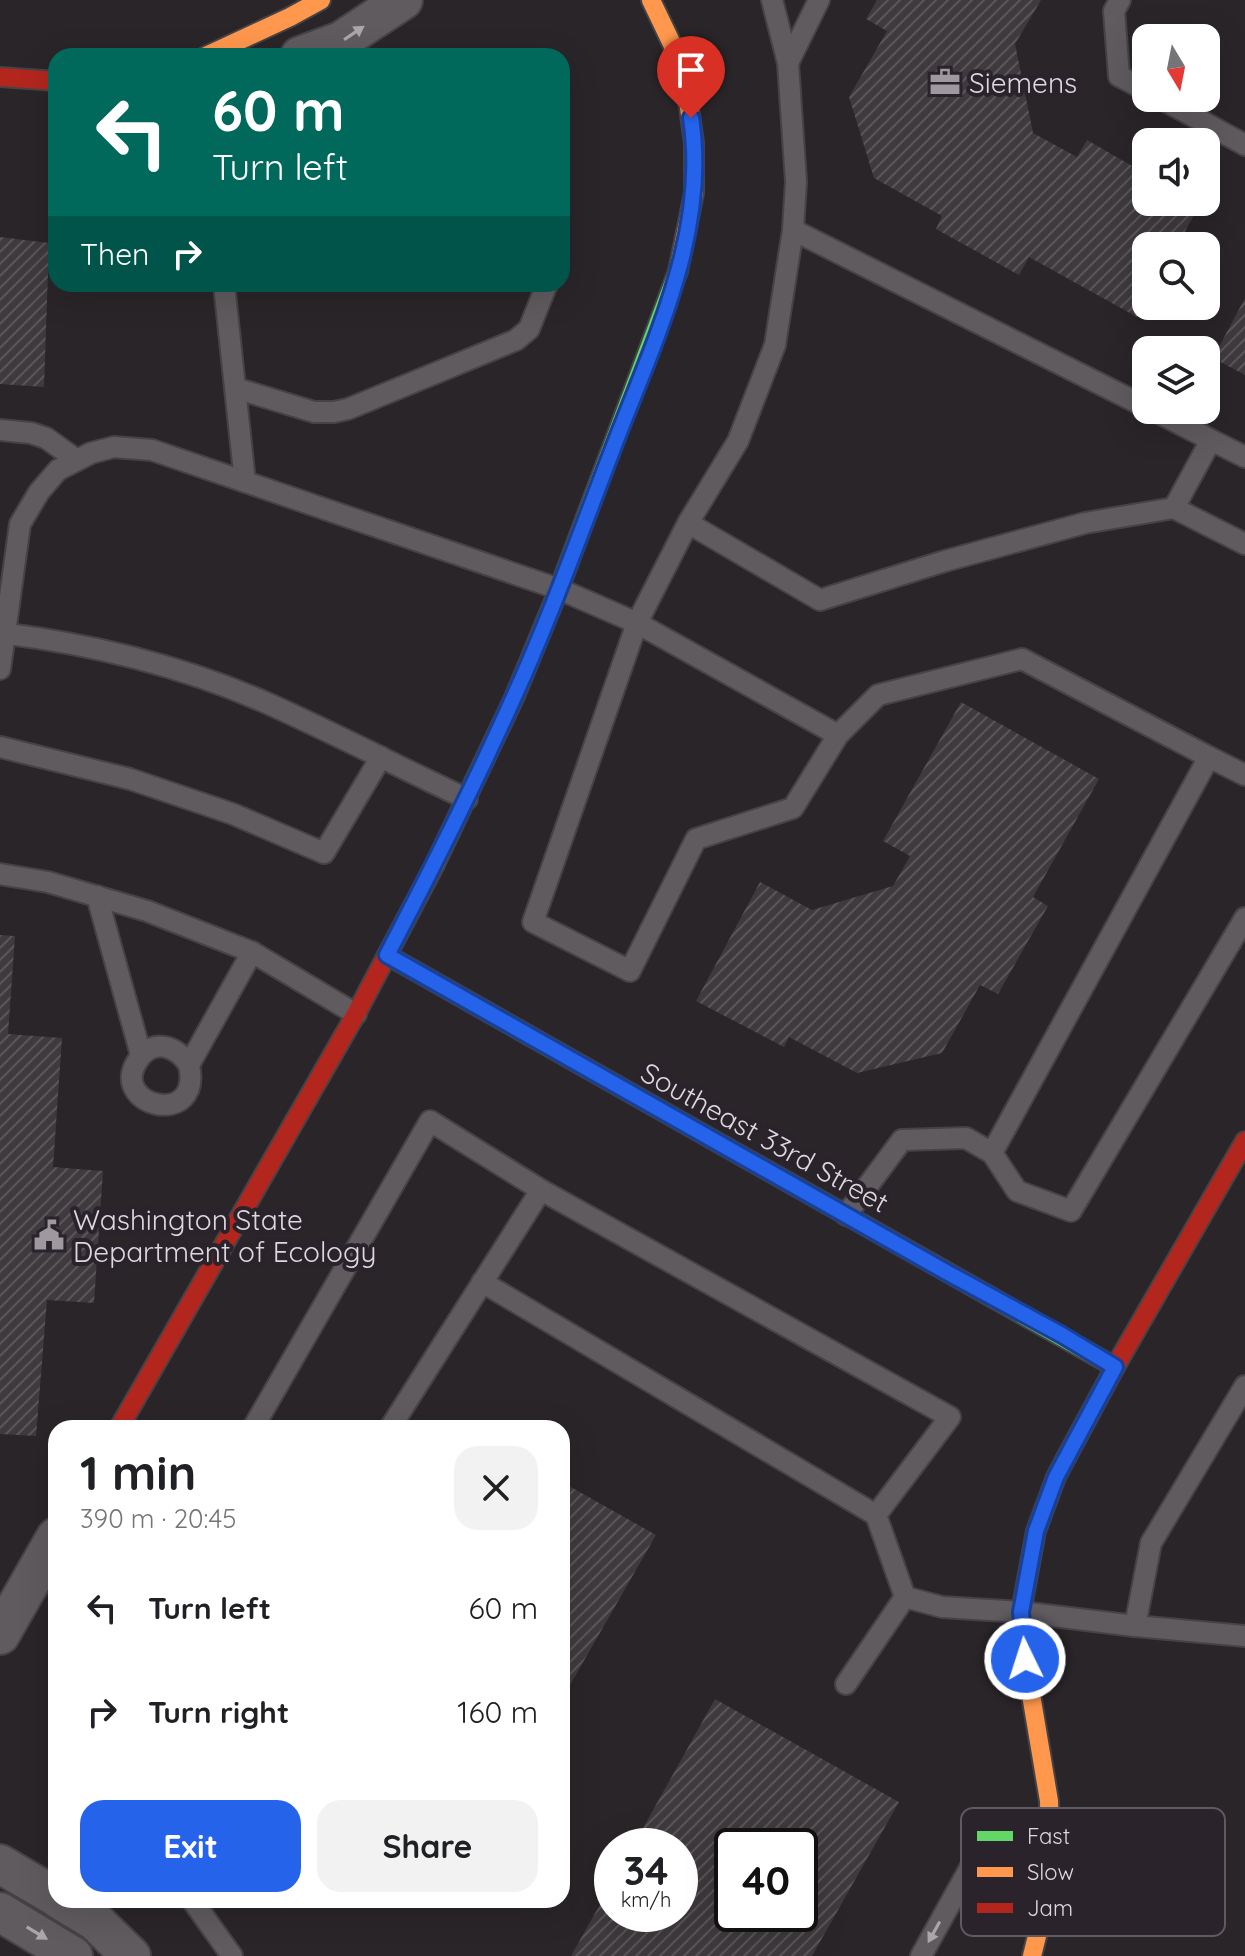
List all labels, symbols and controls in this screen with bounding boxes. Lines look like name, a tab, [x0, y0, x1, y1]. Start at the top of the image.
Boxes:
north arrow	[1132, 24, 1220, 112]
map controls	[1132, 24, 1220, 424]
one-way arrow	[343, 25, 364, 40]
pin	[657, 36, 725, 118]
icon: arrive	[669, 48, 713, 92]
office icon: Siemens	[928, 65, 962, 99]
place label: Siemens	[969, 65, 1077, 100]
text: 60 m	[212, 75, 345, 145]
icon: left	[80, 80, 184, 184]
button: sound	[1132, 128, 1220, 216]
text: Turn left	[212, 144, 348, 189]
icon: right	[165, 232, 209, 276]
button: search	[1132, 232, 1220, 320]
text: Then	[80, 235, 149, 273]
button: layers	[1132, 336, 1220, 424]
street label: Southeast 33rd Street	[635, 1054, 895, 1220]
place label: Washington State Department of Ecology	[73, 1202, 376, 1269]
public building icon: Washington State Department of Ecology	[32, 1218, 66, 1252]
text: 1 min	[80, 1442, 196, 1502]
button: close	[454, 1446, 538, 1530]
text: 390 m · 20:45	[80, 1502, 236, 1535]
icon: left	[80, 1586, 124, 1630]
text: Turn left	[148, 1589, 271, 1627]
text: 60 m	[468, 1589, 538, 1627]
position arrow	[983, 1617, 1067, 1701]
icon: right	[80, 1690, 124, 1734]
text: Turn right	[148, 1693, 289, 1731]
text: 160 m	[457, 1693, 538, 1731]
button: Exit	[80, 1800, 301, 1892]
button: Share	[317, 1800, 538, 1892]
legend	[961, 1808, 1225, 1936]
text: Fast	[1027, 1822, 1070, 1850]
speed limit sign: 40	[714, 1828, 818, 1932]
text: 34	[624, 1845, 669, 1895]
text: Slow	[1027, 1858, 1074, 1886]
text: km/h	[621, 1887, 671, 1912]
text: Jam	[1027, 1894, 1073, 1922]
one-way arrow	[928, 1921, 942, 1943]
one-way arrow	[26, 1926, 48, 1940]

